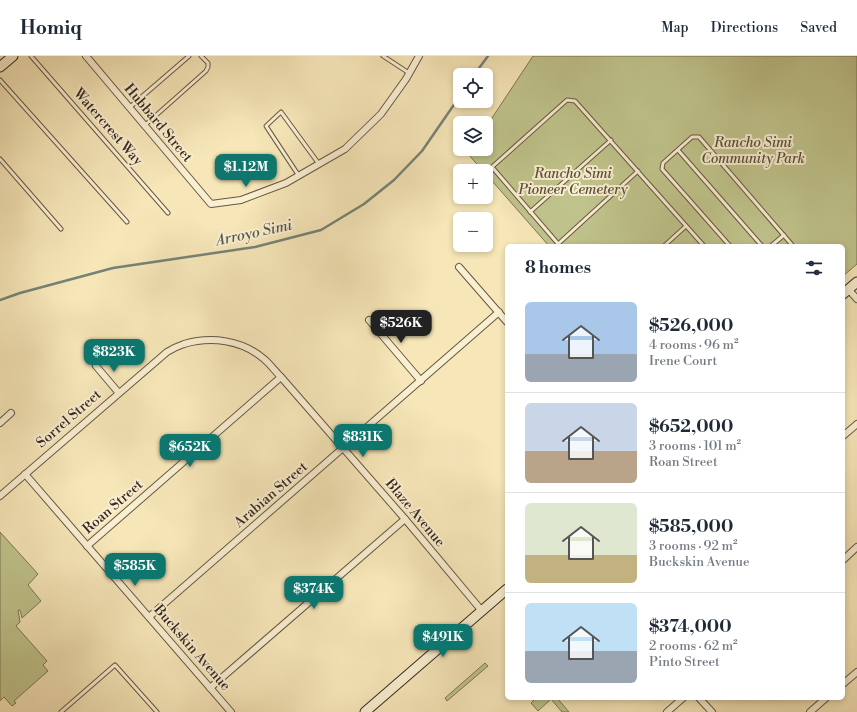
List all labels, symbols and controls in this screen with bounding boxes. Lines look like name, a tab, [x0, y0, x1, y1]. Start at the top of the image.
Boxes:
text: Homiq	[20, 16, 82, 40]
text: Map	[661, 19, 689, 37]
text: Directions	[711, 19, 778, 37]
text: Saved	[800, 19, 837, 37]
map controls	[453, 68, 493, 252]
button: locate	[453, 68, 493, 108]
street label: Hubbard Street	[120, 80, 196, 166]
street label: Watercrest Way	[69, 84, 147, 169]
button: layers	[453, 116, 493, 156]
park label: Rancho Simi Community Park	[701, 134, 805, 168]
pin: $1.12M	[213, 154, 279, 188]
text: $1.12M	[224, 159, 268, 175]
button: +	[453, 164, 493, 204]
park label: Rancho Simi Pioneer Cemetery	[517, 165, 628, 199]
button: −	[453, 212, 493, 252]
water label: Arroyo Simi	[212, 216, 294, 251]
text: 8 homes	[525, 257, 591, 279]
icon: filters	[803, 257, 825, 279]
pin: $526K	[373, 310, 429, 344]
text: $526K	[380, 315, 422, 331]
text: $526,000	[649, 315, 733, 337]
icon: home	[557, 318, 605, 366]
text: 4 rooms · 96 m²	[649, 337, 738, 353]
pin: $823K	[86, 339, 142, 373]
text: $823K	[93, 344, 135, 360]
text: Irene Court	[649, 353, 717, 369]
street label: Sorrel Street	[33, 386, 105, 452]
text: $652,000	[649, 416, 733, 438]
icon: home	[557, 419, 605, 467]
pin: $831K	[335, 424, 391, 458]
text: $831K	[343, 429, 383, 445]
pin: $652K	[162, 434, 218, 468]
text: 3 rooms · 101 m²	[649, 438, 741, 454]
text: $652K	[169, 439, 211, 455]
text: Roan Street	[649, 454, 718, 470]
street label: Arabian Street	[230, 458, 312, 533]
street label: Blaze Avenue	[381, 474, 449, 551]
street label: Roan Street	[79, 476, 147, 538]
text: $585,000	[649, 516, 733, 538]
icon: home	[557, 519, 605, 567]
text: 3 rooms · 92 m²	[649, 538, 737, 554]
pin: $585K	[107, 553, 163, 587]
text: Buckskin Avenue	[649, 554, 749, 570]
text: $585K	[114, 558, 156, 574]
pin: $374K	[286, 576, 342, 610]
text: $374K	[293, 581, 335, 597]
street label: Buckskin Avenue	[149, 601, 234, 695]
text: $374,000	[649, 616, 732, 638]
icon: home	[557, 619, 605, 667]
pin: $491K	[415, 624, 471, 658]
text: $491K	[423, 629, 463, 645]
text: 2 rooms · 62 m²	[649, 638, 738, 654]
text: Pinto Street	[649, 654, 720, 670]

